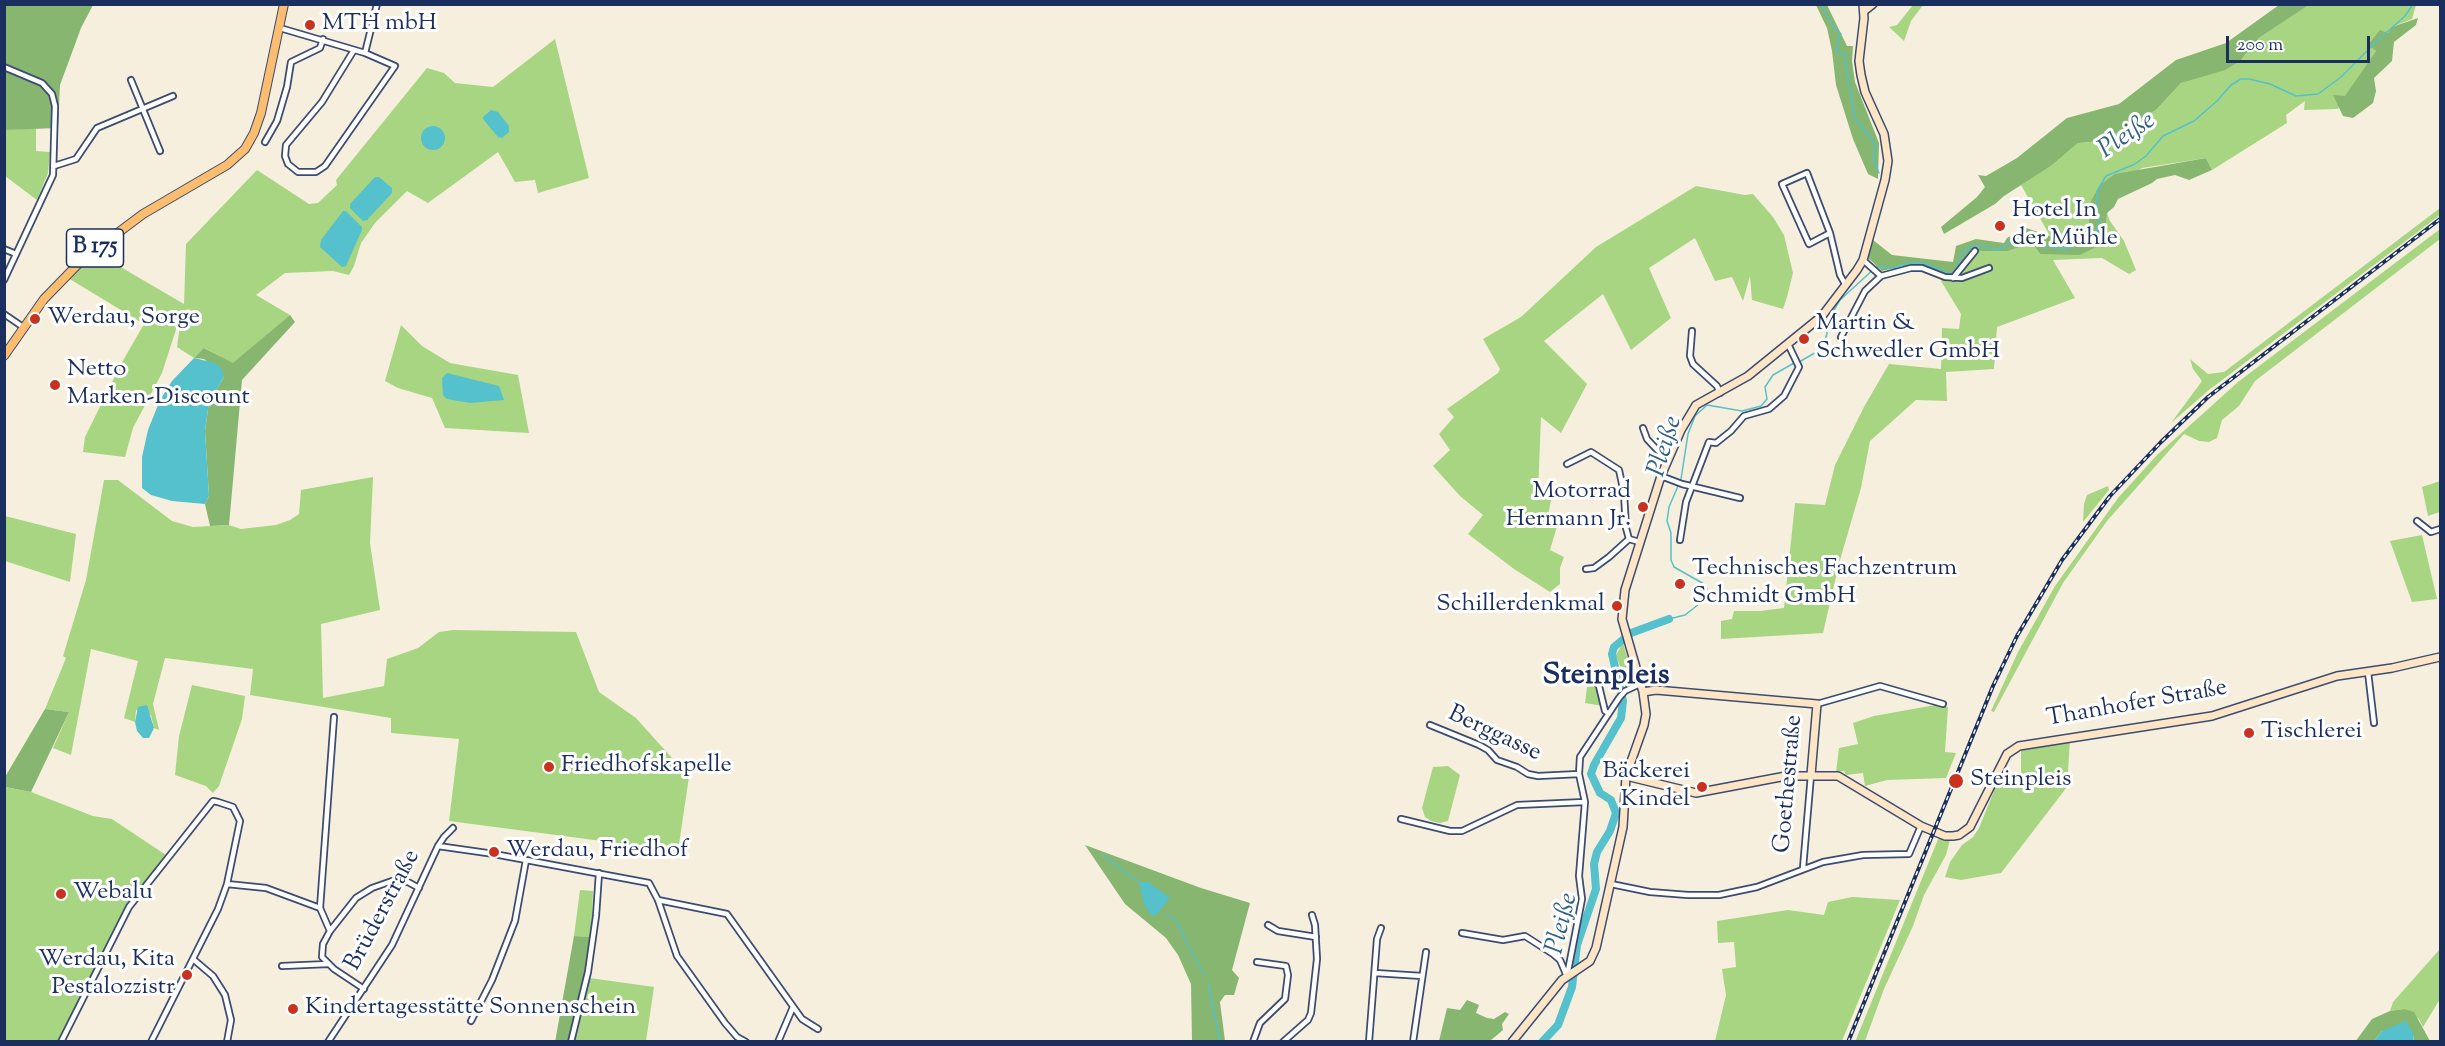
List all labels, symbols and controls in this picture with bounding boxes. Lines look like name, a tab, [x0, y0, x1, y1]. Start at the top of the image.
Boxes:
place label: MTH mbH	[322, 11, 437, 39]
marker: MTH mbH	[303, 18, 317, 32]
scale bar	[2229, 24, 2373, 62]
text: 200 m	[2237, 33, 2283, 59]
water label: Pleiße	[2094, 107, 2162, 167]
place label: Hotel In der Mühle	[2012, 198, 2118, 254]
marker: Hotel In der Mühle	[1993, 219, 2007, 233]
road number: B 175	[66, 229, 124, 267]
place label: Werdau, Sorge	[47, 305, 200, 333]
place label: Martin & Schwedler GmbH	[1816, 311, 2000, 367]
marker: Werdau, Sorge	[28, 312, 42, 326]
marker: Martin & Schwedler GmbH	[1797, 332, 1811, 346]
place label: Netto Marken-Discount	[67, 357, 250, 413]
marker: Netto Marken-Discount	[48, 378, 62, 392]
water label: Pleiße	[1643, 413, 1691, 481]
place label: Motorrad Hermann Jr.	[1506, 479, 1631, 535]
marker: Motorrad Hermann Jr.	[1636, 500, 1650, 514]
place label: Technisches Fachzentrum Schmidt GmbH	[1692, 556, 1957, 612]
marker: Technisches Fachzentrum Schmidt GmbH	[1673, 577, 1687, 591]
place label: Schillerdenkmal	[1436, 592, 1605, 620]
marker: Schillerdenkmal	[1610, 599, 1624, 613]
district label: Steinpleis	[1543, 660, 1669, 696]
street label: Thanhofer Straße	[2045, 675, 2229, 735]
street label: Berggasse	[1443, 701, 1545, 769]
street label: Goethestraße	[1770, 714, 1810, 854]
place label: Tischlerei	[2261, 719, 2362, 747]
marker: Tischlerei	[2242, 726, 2256, 740]
place label: Friedhofskapelle	[561, 753, 732, 781]
place label: Bäckerei Kindel	[1603, 759, 1690, 815]
marker: Friedhofskapelle	[542, 760, 556, 774]
place label: Steinpleis	[1970, 767, 2072, 795]
marker: Steinpleis	[1947, 772, 1965, 790]
marker: Bäckerei Kindel	[1695, 780, 1709, 794]
place label: Werdau, Friedhof	[506, 838, 688, 866]
marker: Werdau, Friedhof	[487, 845, 501, 859]
street label: Brüderstraße	[340, 846, 428, 976]
place label: Webalu	[73, 880, 153, 908]
marker: Webalu	[54, 887, 68, 901]
water label: Pleiße	[1541, 890, 1587, 958]
place label: Werdau, Kita Pestalozzistr	[38, 947, 175, 1003]
marker: Werdau, Kita Pestalozzistr	[180, 968, 194, 982]
place label: Kindertagesstätte Sonnenschein	[305, 995, 636, 1023]
marker: Kindertagesstätte Sonnenschein	[286, 1002, 300, 1016]

